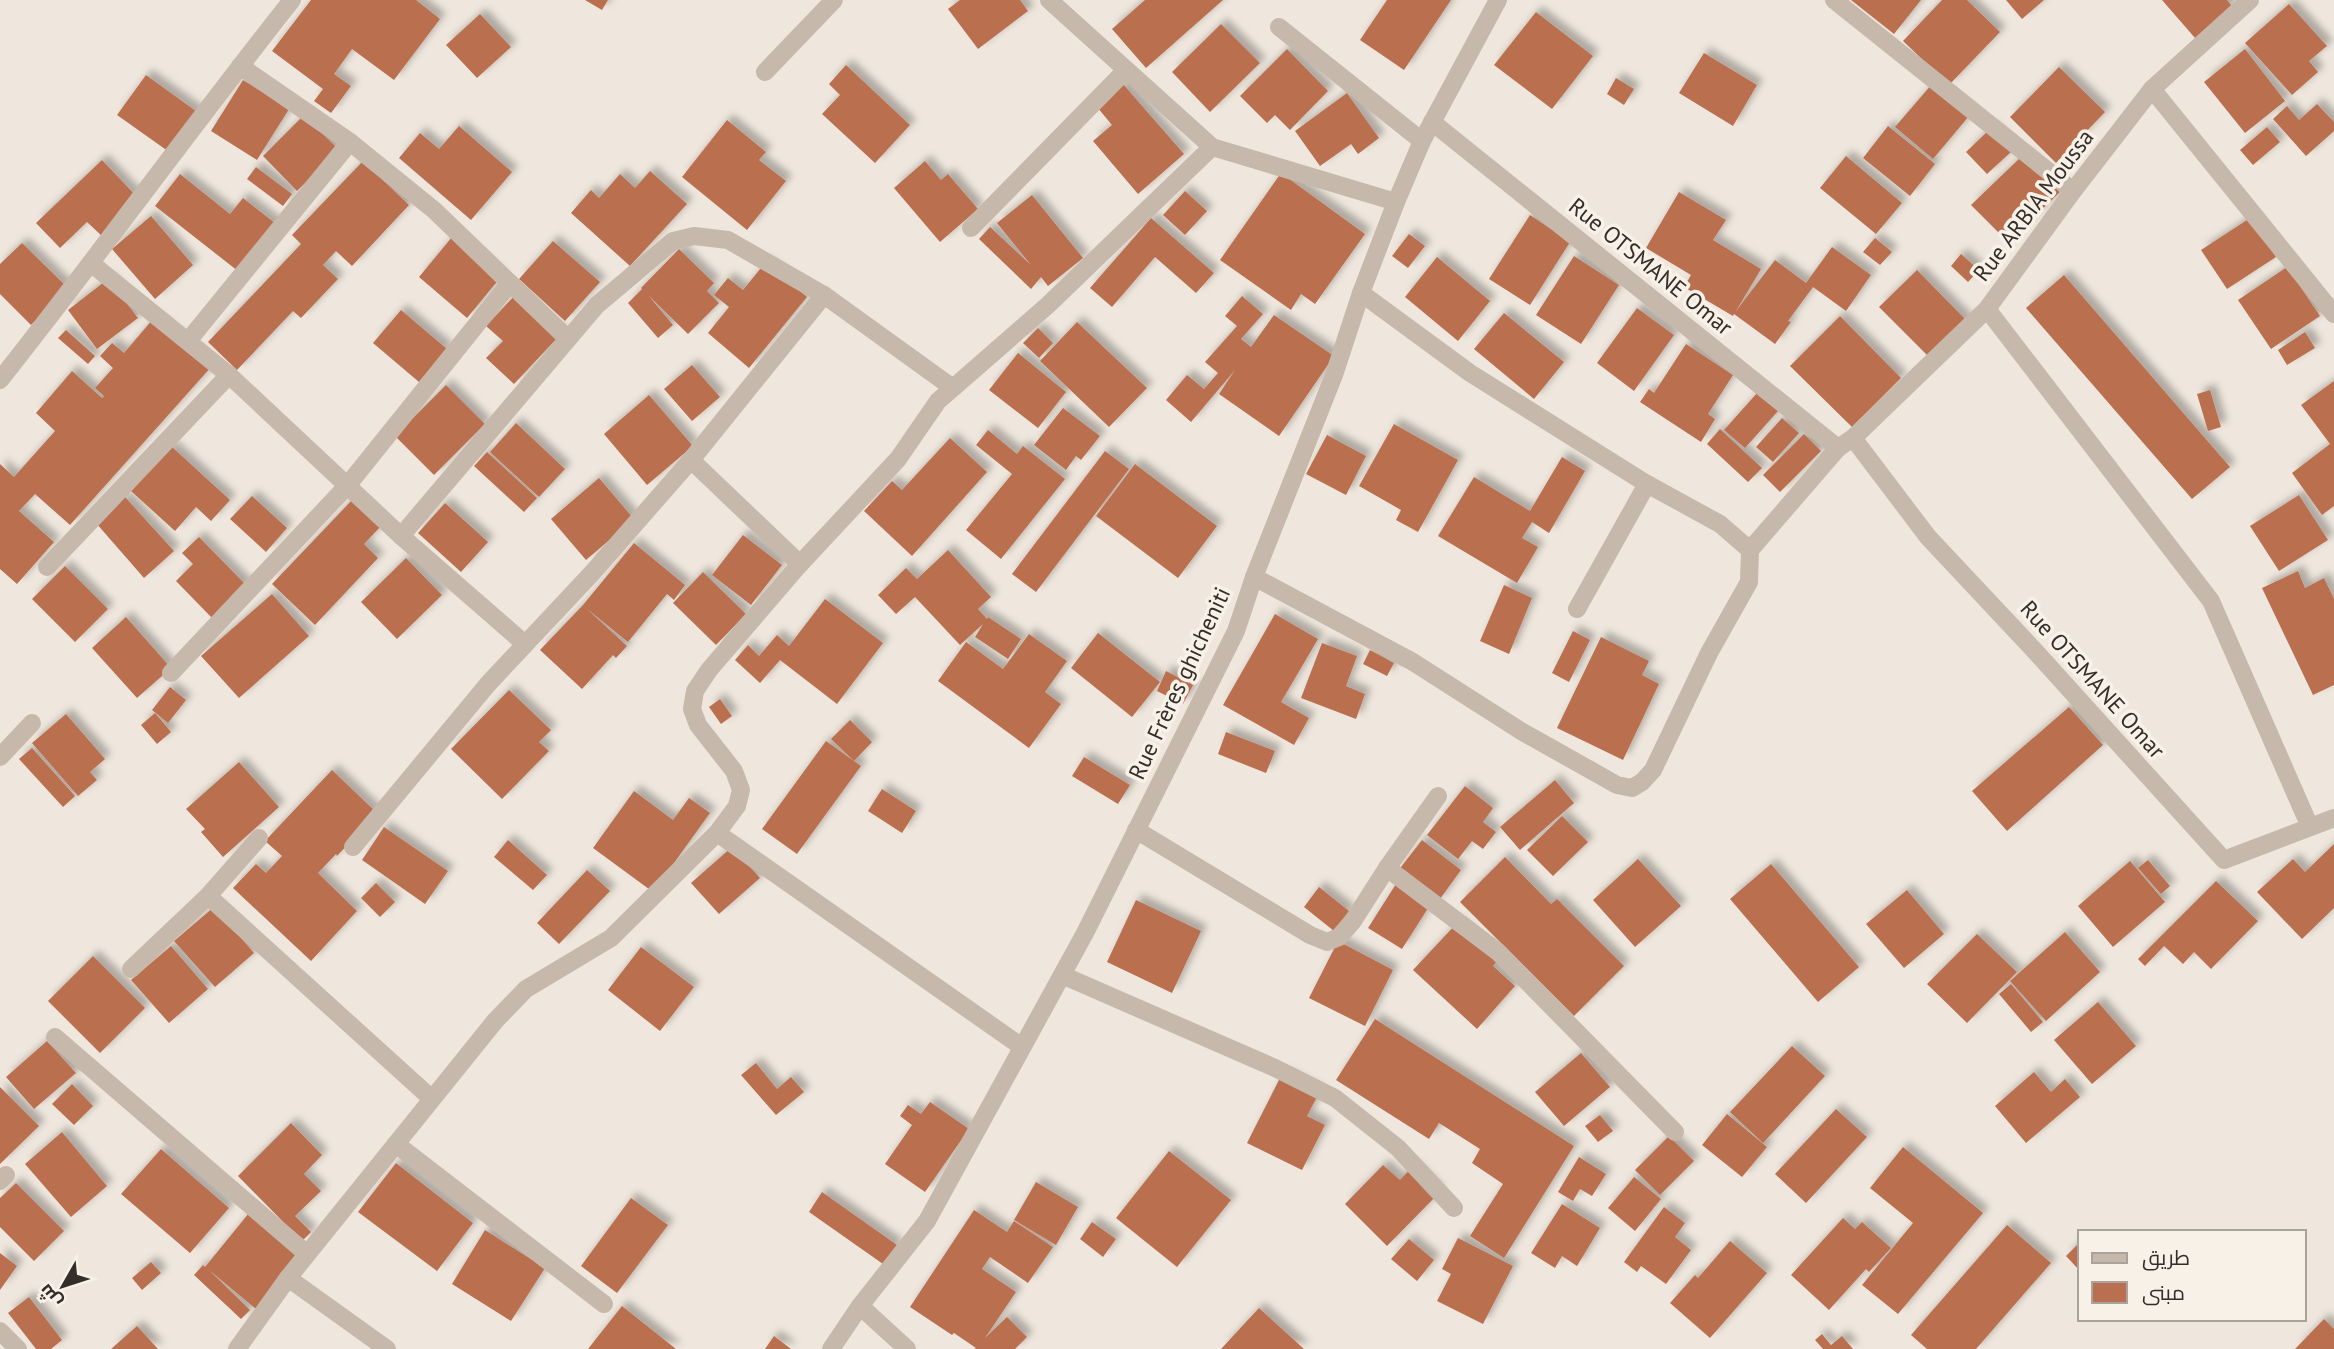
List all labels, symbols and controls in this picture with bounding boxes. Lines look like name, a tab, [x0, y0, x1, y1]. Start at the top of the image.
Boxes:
street label: Rue ARBIA Moussa	[1966, 123, 2100, 287]
street label: Rue OTSMANE Omar	[1563, 191, 1739, 341]
street label: Rue Frères ghicheniti	[1122, 582, 1236, 784]
street label: Rue OTSMANE Omar	[2014, 594, 2172, 764]
legend	[2078, 1230, 2306, 1321]
text: طريق	[2142, 1244, 2190, 1271]
north arrow	[28, 1251, 98, 1321]
text: مبنى	[2142, 1279, 2185, 1306]
text: ش	[33, 1280, 67, 1314]

